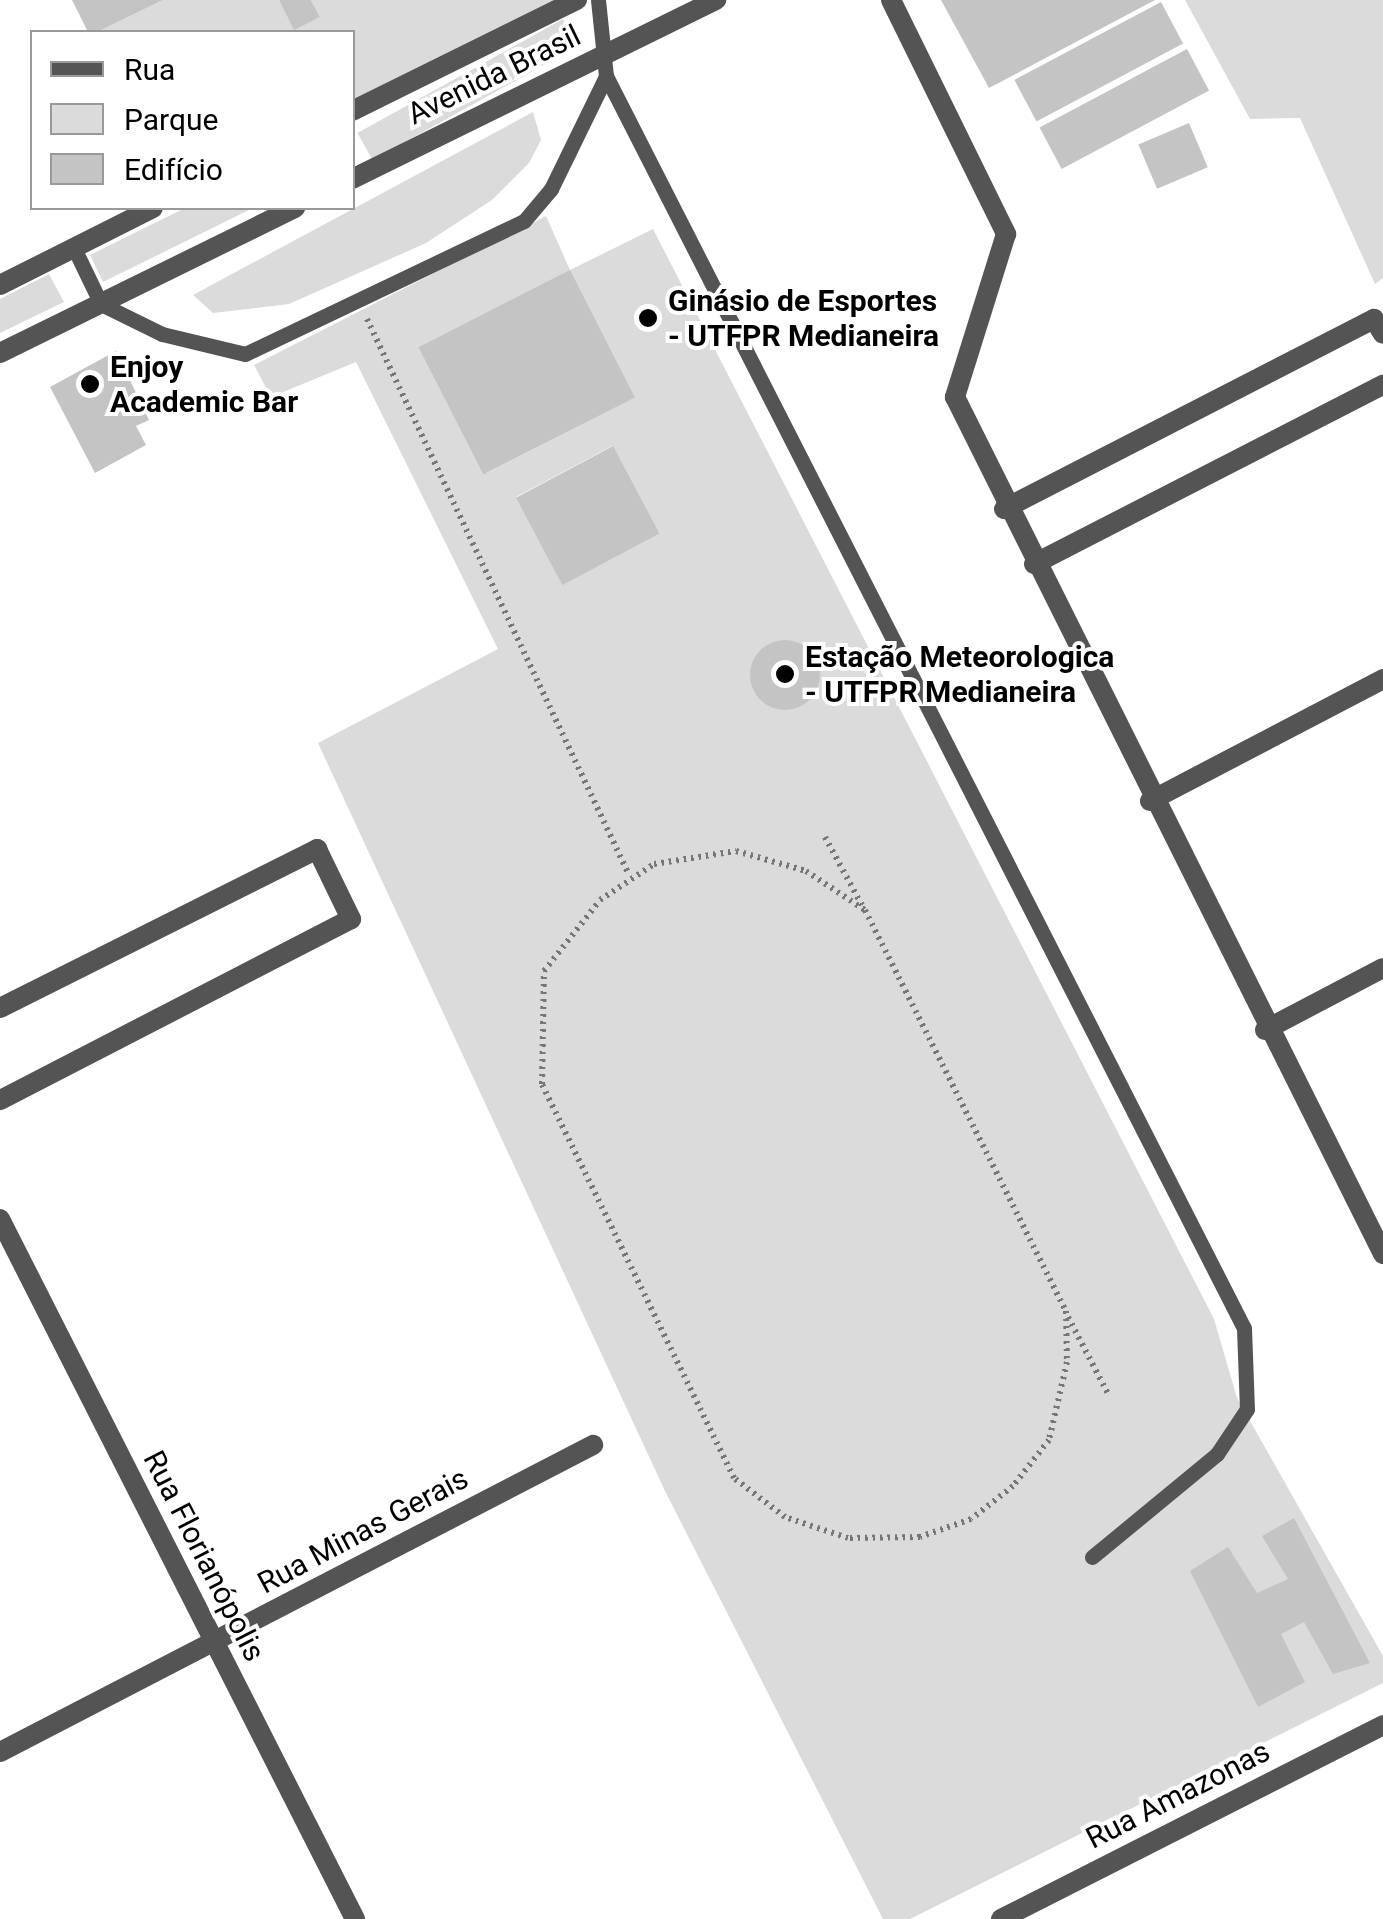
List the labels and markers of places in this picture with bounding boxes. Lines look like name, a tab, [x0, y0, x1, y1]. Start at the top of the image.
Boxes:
place label: Ginásio de Esportes - UTFPR Medianeira	[668, 283, 939, 354]
marker: Ginásio de Esportes - UTFPR Medianeira	[637, 307, 659, 329]
place label: Enjoy Academic Bar	[110, 349, 298, 420]
marker: Enjoy Academic Bar	[79, 373, 101, 395]
place label: Estação Meteorologica - UTFPR Medianeira	[805, 639, 1114, 710]
marker: Estação Meteorologica - UTFPR Medianeira	[774, 663, 796, 685]

